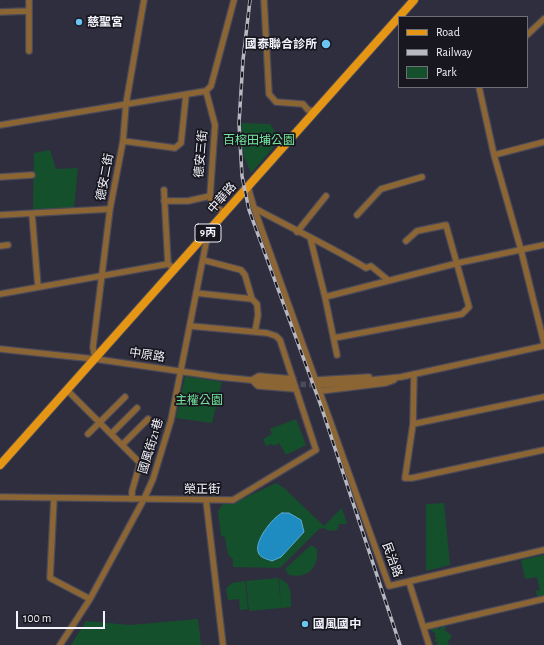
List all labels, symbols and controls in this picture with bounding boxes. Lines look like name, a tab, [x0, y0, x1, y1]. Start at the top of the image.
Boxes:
place label: 慈聖宮	[87, 15, 123, 29]
legend	[398, 16, 528, 88]
marker: 慈聖宮	[74, 17, 84, 27]
text: Road	[436, 26, 460, 38]
place label: 國泰聯合診所	[245, 37, 317, 51]
marker: 國泰聯合診所	[320, 38, 332, 50]
text: Railway	[436, 46, 472, 58]
text: Park	[436, 66, 457, 78]
street label: 德安三街	[192, 129, 210, 179]
park label: 百榕田埔公園	[223, 133, 295, 147]
street label: 德安二街	[93, 152, 117, 202]
street label: 中華路	[205, 180, 239, 216]
road number: 9丙	[195, 224, 221, 242]
street label: 中原路	[128, 345, 166, 365]
park label: 主權公園	[175, 393, 223, 407]
street label: 國風街21巷	[136, 416, 166, 476]
street label: 榮正街	[184, 482, 220, 496]
street label: 民治路	[379, 541, 405, 579]
scale bar	[18, 603, 107, 629]
text: 100 m	[23, 612, 51, 624]
place label: 國風國中	[313, 617, 361, 631]
marker: 國風國中	[300, 619, 310, 629]

